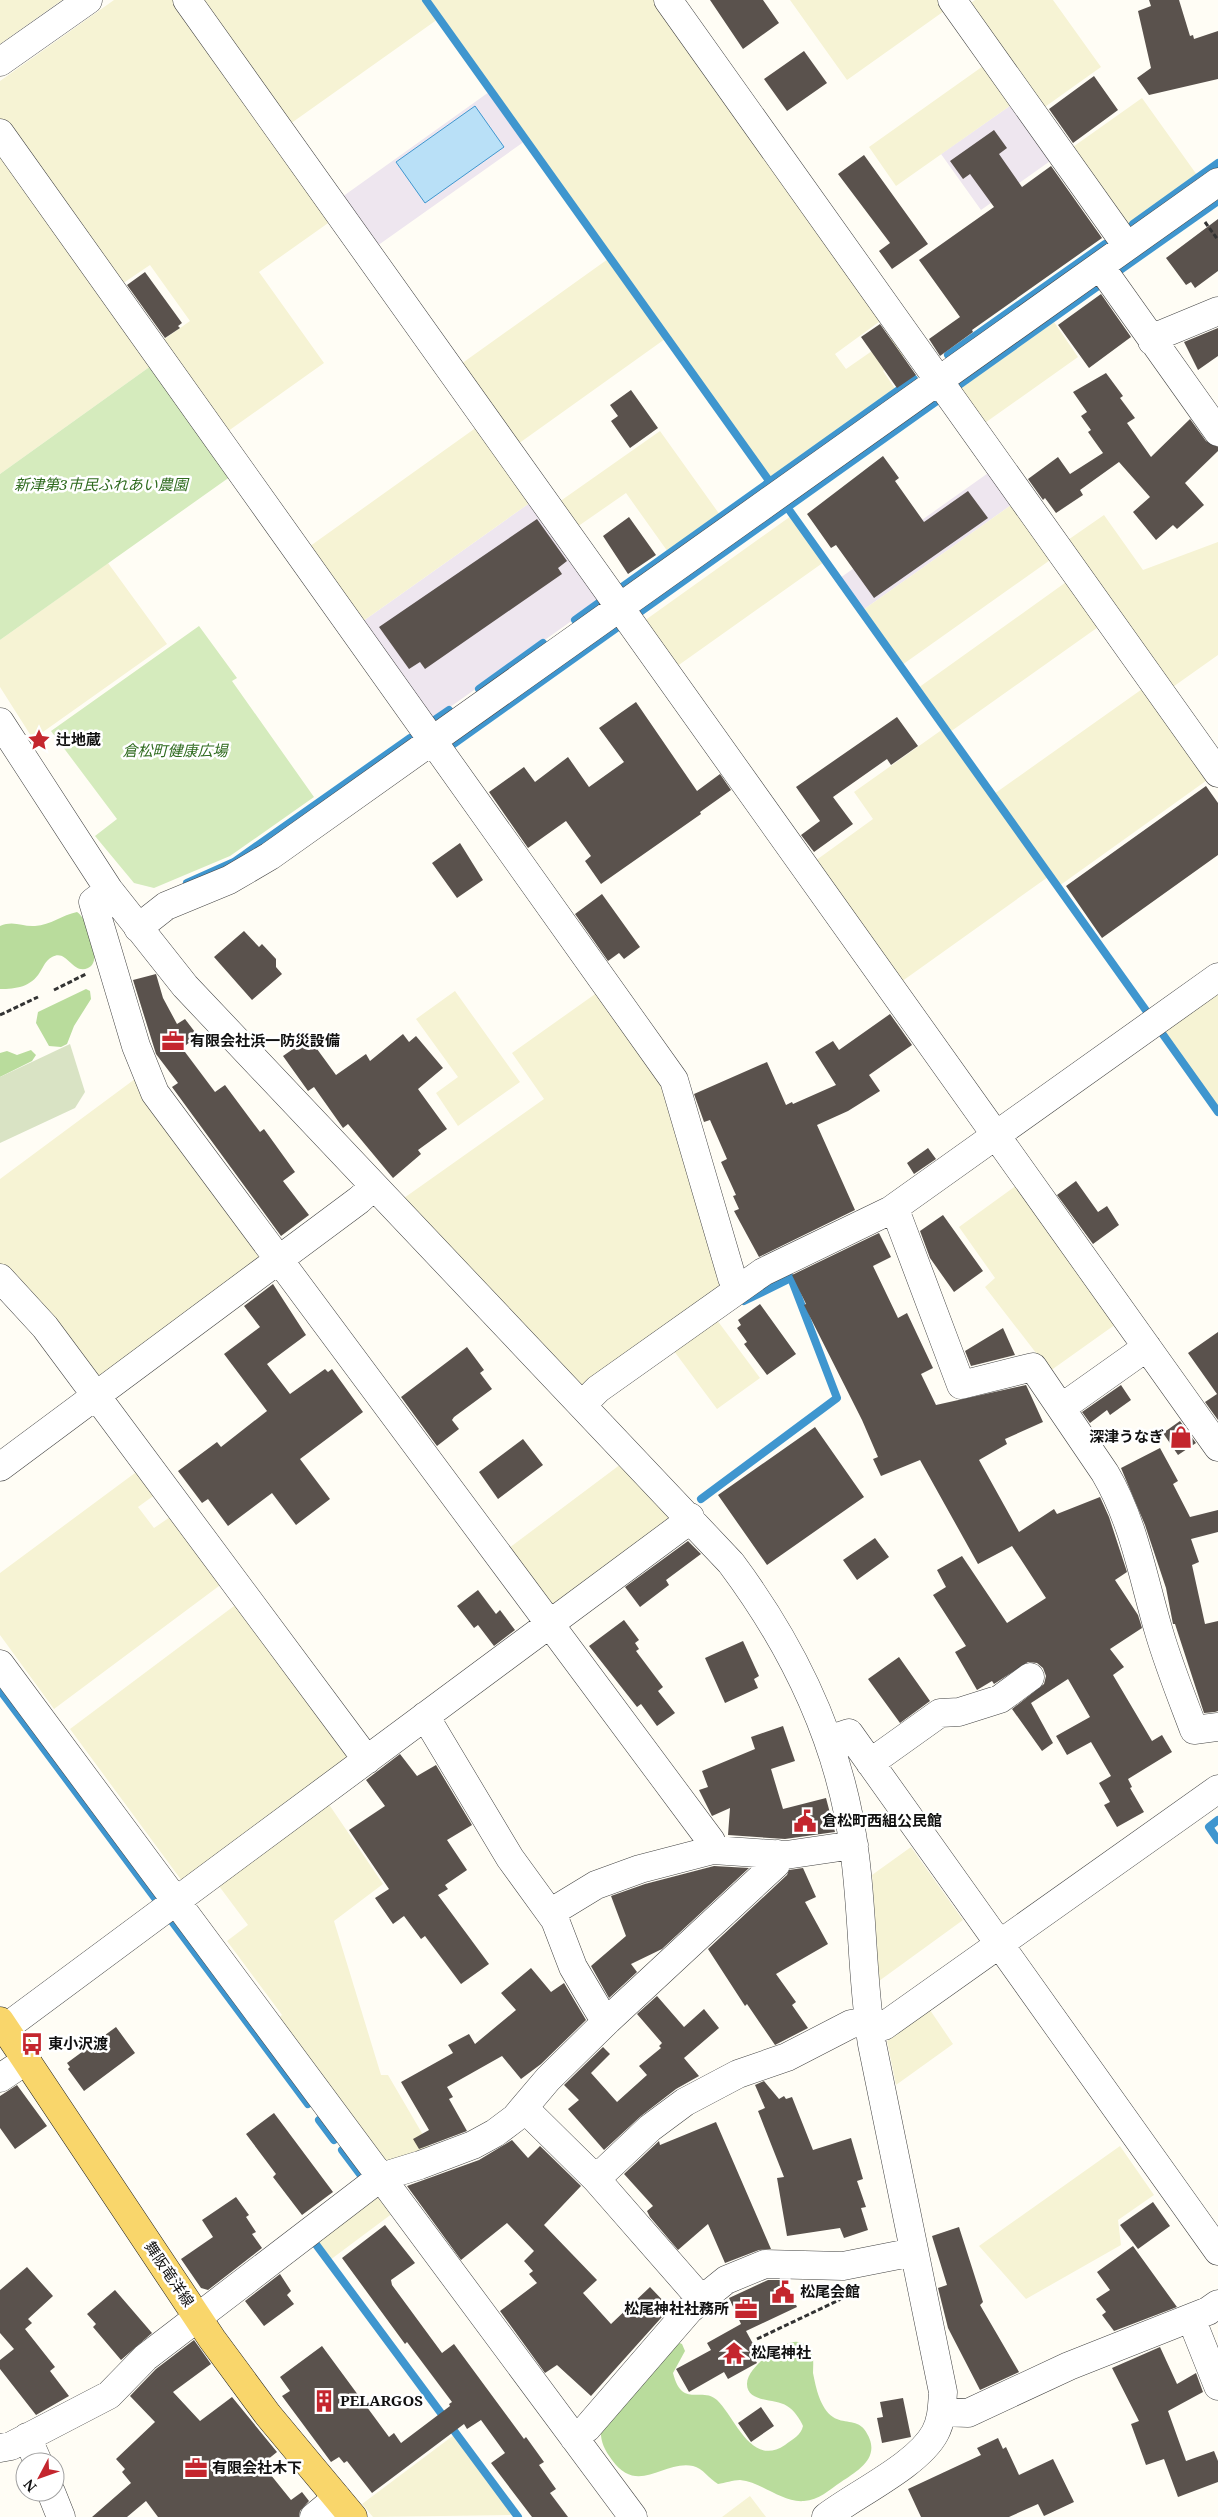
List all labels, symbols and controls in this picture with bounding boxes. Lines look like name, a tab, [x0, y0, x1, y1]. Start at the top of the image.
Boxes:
park label: 新津第3市民ふれあい農園	[14, 474, 190, 494]
place icon: 辻地蔵	[26, 727, 52, 753]
place label: 辻地蔵	[56, 729, 101, 749]
park label: 倉松町健康広場	[122, 740, 229, 760]
office icon: 有限会社浜一防災設備	[160, 1028, 186, 1054]
place label: 有限会社浜一防災設備	[190, 1030, 340, 1050]
shop icon: 深津うなぎ	[1168, 1424, 1194, 1450]
place label: 深津うなぎ	[1089, 1426, 1164, 1446]
public building icon: 倉松町西組公民館	[792, 1808, 818, 1834]
place label: 倉松町西組公民館	[822, 1810, 942, 1830]
bus stop icon: 東小沢渡	[19, 2031, 45, 2057]
place label: 東小沢渡	[48, 2033, 108, 2053]
street label: 舞阪竜洋線	[141, 2237, 199, 2310]
public building icon: 松尾会館	[770, 2279, 796, 2305]
place label: 松尾会館	[800, 2281, 860, 2301]
office icon: 松尾神社社務所	[733, 2296, 759, 2322]
place label: 松尾神社社務所	[624, 2298, 729, 2318]
temple icon: 松尾神社	[721, 2340, 747, 2366]
place label: 松尾神社	[751, 2342, 811, 2362]
building icon: PELARGOS	[311, 2388, 337, 2414]
place label: PELARGOS	[340, 2390, 423, 2410]
north arrow	[15, 2452, 65, 2502]
office icon: 有限会社木下	[183, 2455, 209, 2481]
place label: 有限会社木下	[212, 2457, 302, 2477]
text: N	[19, 2475, 41, 2496]

